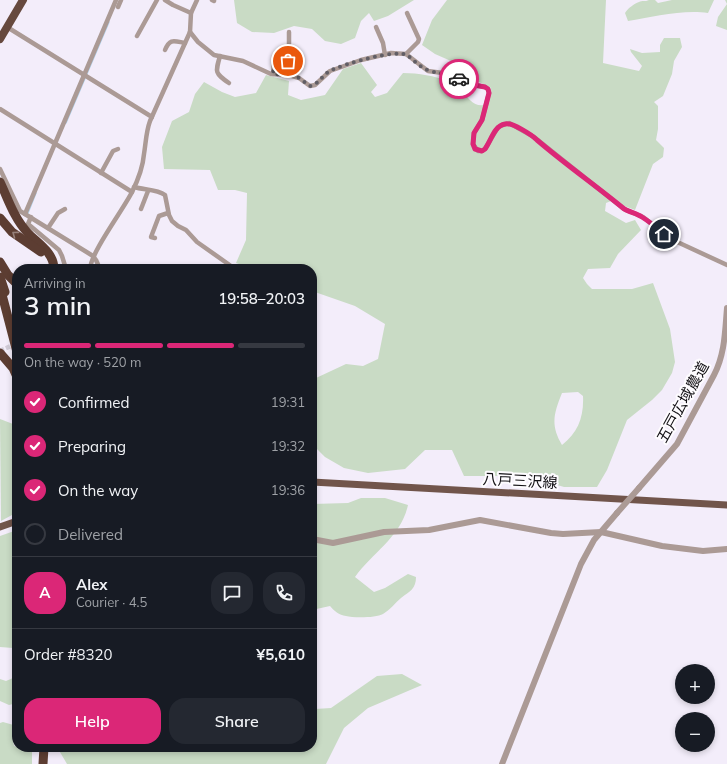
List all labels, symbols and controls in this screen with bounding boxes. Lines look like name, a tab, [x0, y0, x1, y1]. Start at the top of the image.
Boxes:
pin	[271, 44, 305, 78]
icon: bag	[277, 50, 299, 72]
courier	[439, 59, 479, 99]
icon: car	[448, 68, 470, 90]
pin	[647, 217, 681, 251]
icon: home	[653, 223, 675, 245]
one-way arrow	[13, 232, 20, 239]
text: Arriving in	[24, 275, 86, 291]
text: 3 min	[24, 289, 92, 322]
text: 19:58–20:03	[218, 289, 305, 308]
text: On the way · 520 m	[24, 354, 141, 370]
street label: 五戸広域農道	[652, 358, 713, 446]
icon: check	[24, 391, 46, 413]
text: Confirmed	[58, 393, 129, 412]
text: 19:31	[271, 394, 305, 410]
icon: check	[24, 435, 46, 457]
text: Preparing	[58, 437, 126, 456]
text: 19:32	[271, 438, 305, 454]
street label: 八戸三沢線	[482, 469, 558, 492]
icon: check	[24, 479, 46, 501]
text: On the way	[58, 481, 138, 500]
text: 19:36	[271, 482, 305, 498]
text: Delivered	[58, 525, 123, 544]
button: chat	[211, 572, 253, 614]
button: phone	[263, 572, 305, 614]
text: Alex	[76, 575, 108, 594]
text: A	[39, 583, 51, 602]
text: Courier · 4.5	[76, 594, 147, 610]
text: Order #8320	[24, 645, 112, 664]
text: ¥5,610	[256, 645, 305, 664]
map controls	[675, 664, 715, 752]
button: +	[675, 664, 715, 704]
button: Help	[24, 698, 161, 744]
button: Share	[169, 698, 305, 744]
button: −	[675, 712, 715, 752]

